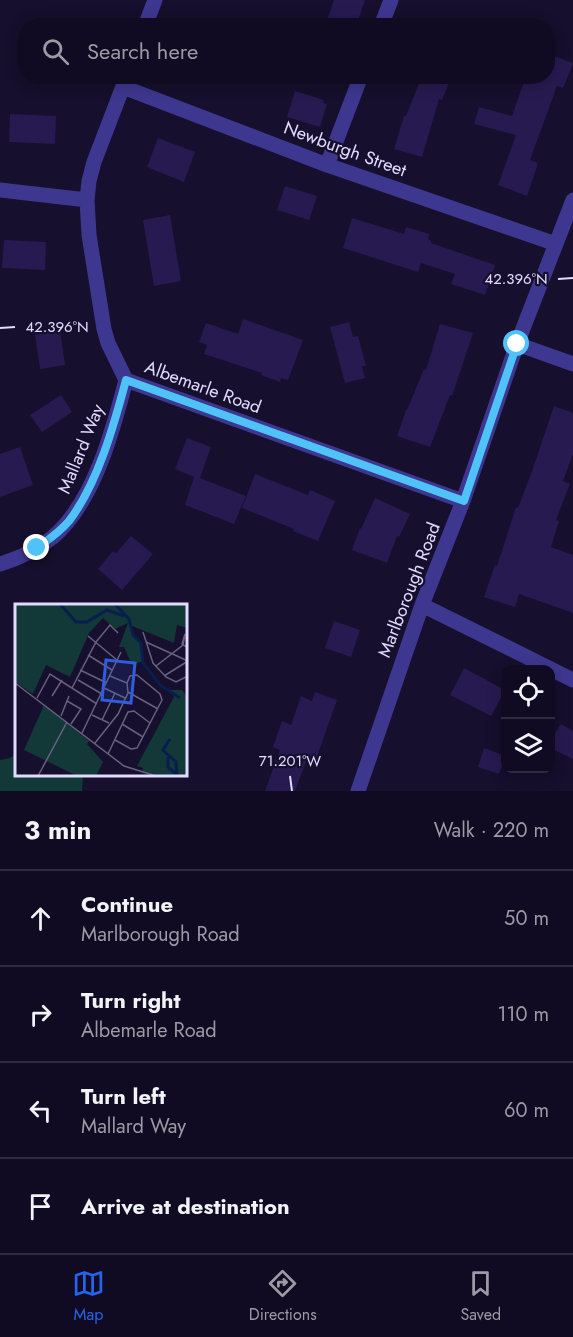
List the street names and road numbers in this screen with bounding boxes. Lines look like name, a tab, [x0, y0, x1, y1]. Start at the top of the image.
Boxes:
street label: Newburgh Street	[280, 115, 411, 183]
street label: Albemarle Road	[141, 354, 265, 420]
street label: Mallard Way	[51, 400, 111, 498]
street label: Marlborough Road	[371, 519, 447, 661]

